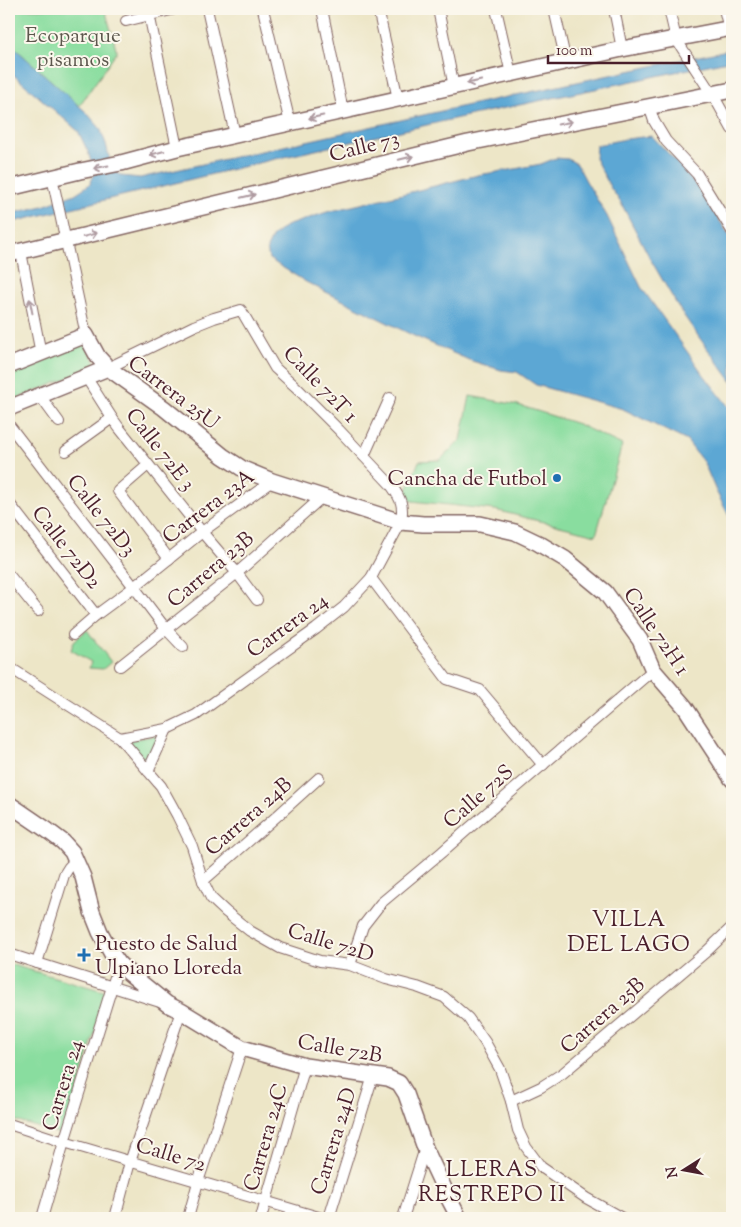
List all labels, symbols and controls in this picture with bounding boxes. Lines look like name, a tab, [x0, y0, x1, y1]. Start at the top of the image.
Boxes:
park label: Ecoparque pisamos	[25, 22, 121, 76]
scale bar	[548, 32, 690, 64]
text: 100 m	[556, 41, 593, 62]
one-way arrow	[467, 78, 483, 87]
one-way arrow	[308, 113, 324, 122]
one-way arrow	[556, 118, 572, 128]
street label: Calle 73	[326, 125, 403, 171]
one-way arrow	[150, 149, 166, 158]
one-way arrow	[397, 153, 413, 162]
one-way arrow	[93, 162, 109, 172]
one-way arrow	[239, 191, 255, 200]
one-way arrow	[82, 230, 98, 239]
one-way arrow	[26, 298, 36, 314]
street label: Calle 72T 1	[275, 340, 364, 431]
street label: Carrera 25U	[121, 349, 225, 438]
street label: Calle 72E 3	[117, 402, 201, 498]
street label: Carrera 23A	[157, 463, 262, 552]
place label: Cancha de Futbol	[388, 465, 547, 495]
street label: Calle 72D3	[59, 469, 142, 564]
marker: Cancha de Futbol	[551, 472, 563, 484]
street label: Calle 72D2	[23, 500, 108, 596]
street label: Carrera 23B	[161, 525, 261, 616]
street label: Calle 72H 1	[615, 582, 696, 682]
street label: Carrera 24	[241, 587, 335, 666]
street label: Calle 72S	[437, 758, 521, 837]
street label: Carrera 24B	[199, 771, 300, 864]
district label: VILLA DEL LAGO	[567, 905, 691, 962]
street label: Calle 72D	[284, 917, 377, 971]
place label: Puesto de Salud Ulpiano Lloreda	[95, 930, 243, 984]
marker: Puesto de Salud Ulpiano Lloreda	[77, 948, 91, 962]
street label: Carrera 25B	[554, 971, 652, 1062]
street label: Calle 72B	[295, 1028, 384, 1072]
street label: Carrera 24	[36, 1036, 92, 1135]
street label: Carrera 24C	[237, 1080, 297, 1195]
street label: Carrera 24D	[304, 1084, 365, 1199]
street label: Calle 72	[131, 1131, 209, 1181]
north arrow	[658, 1144, 708, 1194]
district label: LLERAS RESTREPO II	[418, 1155, 566, 1212]
text: N	[662, 1165, 684, 1179]

